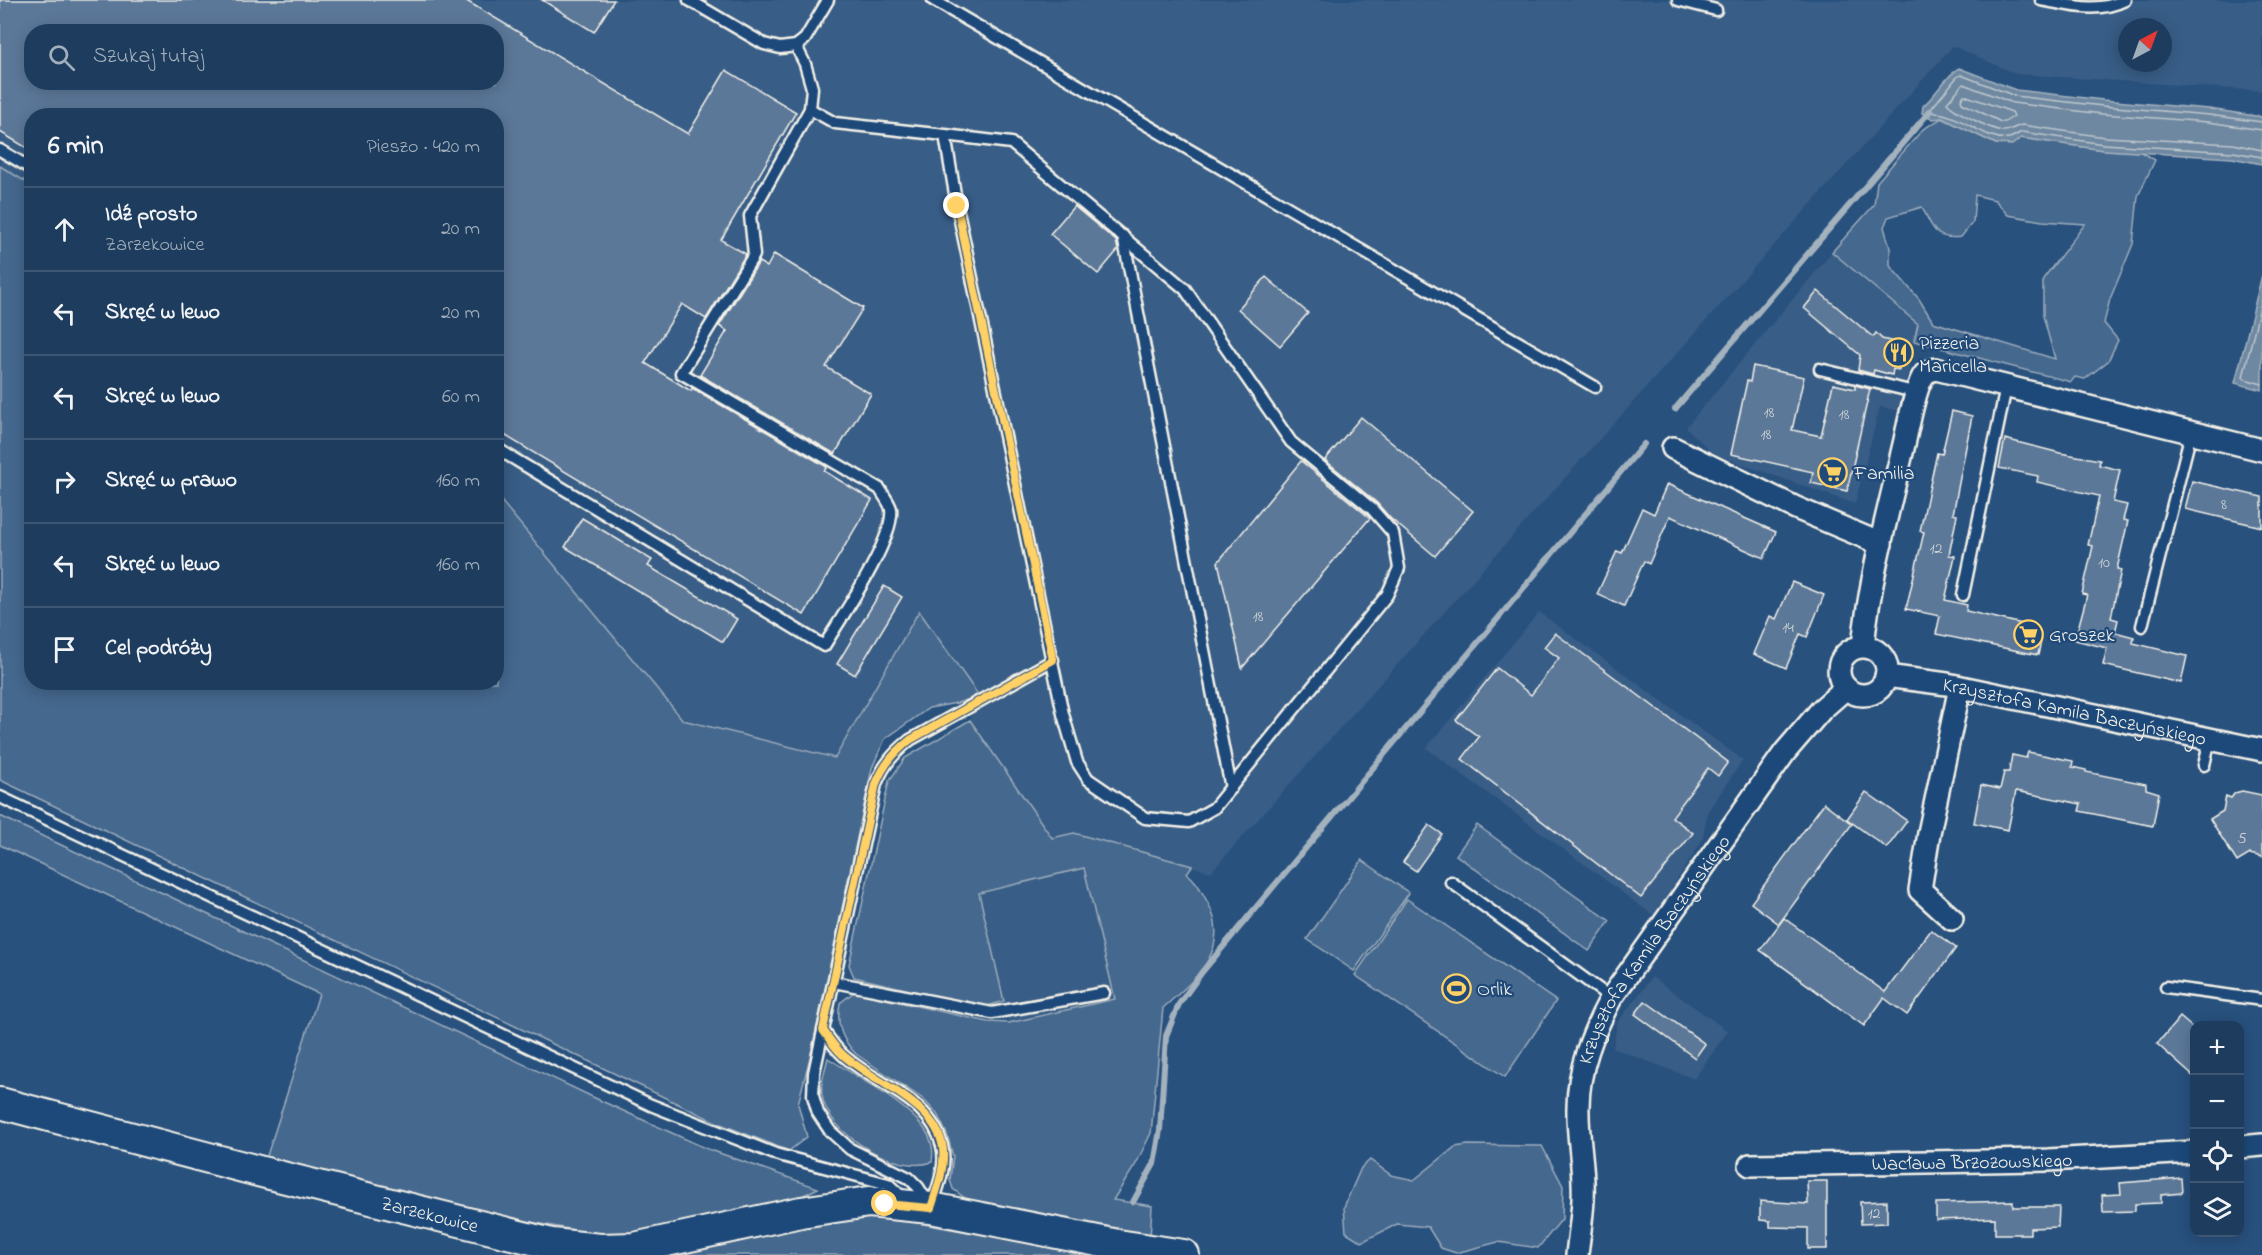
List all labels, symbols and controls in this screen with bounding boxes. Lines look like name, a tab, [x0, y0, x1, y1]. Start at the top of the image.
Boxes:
north arrow	[2118, 18, 2172, 72]
search box	[24, 24, 504, 90]
icon: search	[45, 41, 78, 74]
text: Szukaj tutaj	[93, 41, 204, 73]
text: 6 min	[48, 128, 104, 166]
text: Pieszo · 420 m	[367, 133, 480, 162]
route end	[943, 192, 969, 218]
text: Idź prosto	[105, 199, 198, 231]
icon: ahead	[48, 213, 81, 246]
text: 20 m	[441, 215, 480, 244]
text: Zarzekowice	[105, 231, 204, 260]
icon: left	[48, 297, 81, 330]
text: Skręć w lewo	[105, 297, 220, 329]
text: 20 m	[441, 299, 480, 328]
place label: Pizzeria Maricella	[1919, 330, 1987, 382]
restaurant icon: Pizzeria Maricella	[1882, 337, 1914, 369]
icon: left	[48, 381, 81, 414]
text: Skręć w lewo	[105, 381, 220, 413]
text: 60 m	[442, 383, 480, 412]
house number: 18	[1763, 401, 1775, 425]
house number: 18	[1838, 403, 1850, 427]
house number: 18	[1760, 423, 1772, 447]
supermarket icon: Familia	[1817, 456, 1849, 488]
place label: Familia	[1853, 460, 1915, 489]
icon: right	[48, 465, 81, 498]
text: Skręć w prawo	[105, 465, 237, 497]
text: 160 m	[436, 467, 480, 496]
house number: 8	[2221, 493, 2227, 517]
house number: 12	[1929, 537, 1943, 561]
icon: left	[48, 549, 81, 582]
text: Skręć w lewo	[105, 549, 220, 581]
text: 160 m	[436, 551, 480, 580]
house number: 10	[2098, 551, 2110, 575]
house number: 18	[1252, 605, 1264, 629]
house number: 14	[1782, 616, 1794, 640]
supermarket icon: Groszek	[2012, 618, 2044, 650]
place label: Groszek	[2049, 622, 2115, 651]
icon: arrive	[48, 633, 81, 666]
text: Cel podróży	[105, 633, 212, 665]
street label: Krzysztofa Kamila Baczyńskiego	[1940, 671, 2209, 755]
house number: 5	[2237, 827, 2247, 851]
street label: Krzysztofa Kamila Baczyńskiego	[1572, 830, 1739, 1068]
sports icon: Orlik	[1440, 972, 1472, 1004]
place label: Orlik	[1477, 976, 1512, 1005]
map controls	[2190, 1021, 2244, 1237]
button: +	[2190, 1021, 2244, 1075]
button: −	[2190, 1075, 2244, 1129]
button: locate	[2190, 1129, 2244, 1183]
street label: Wacława Brzozowskiego	[1871, 1147, 2073, 1180]
button: layers	[2190, 1183, 2244, 1237]
street label: Zarzekowice	[378, 1190, 481, 1242]
route start	[871, 1190, 897, 1216]
house number: 12	[1867, 1202, 1881, 1226]

